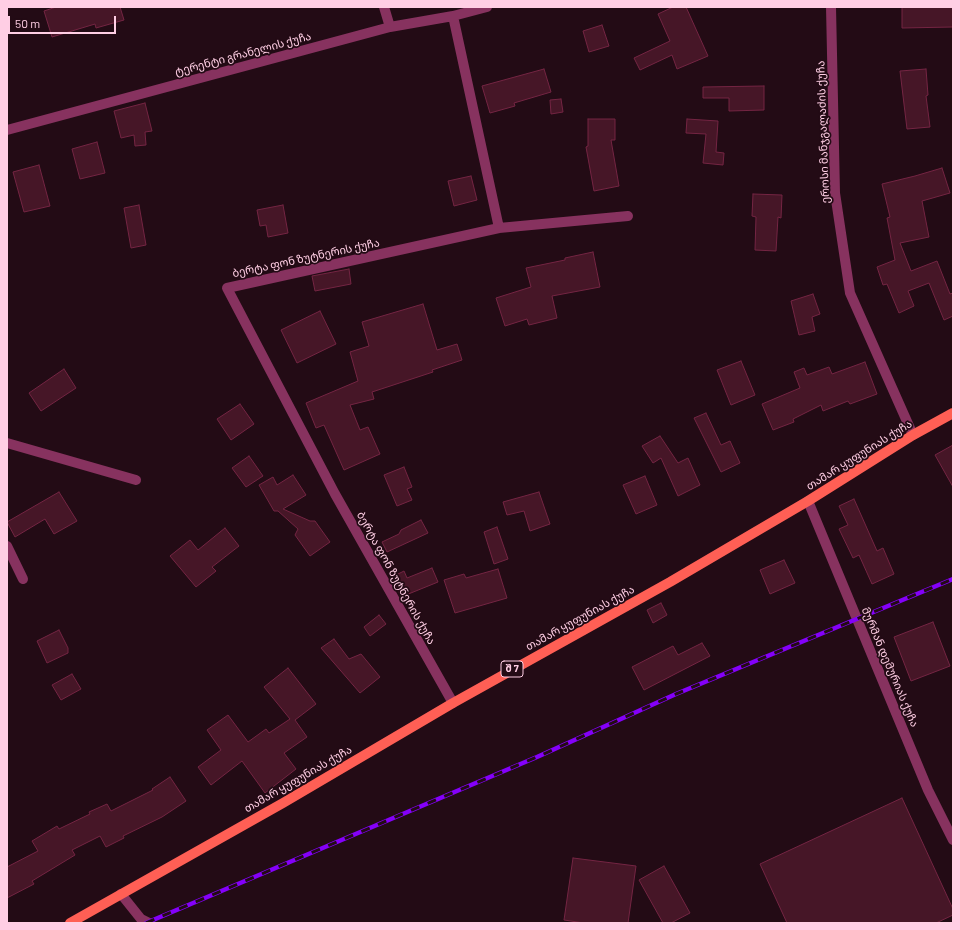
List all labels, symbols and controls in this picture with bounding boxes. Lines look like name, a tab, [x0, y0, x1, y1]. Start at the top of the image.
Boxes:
scale bar	[10, 8, 118, 34]
text: 50 m	[15, 16, 40, 30]
street label: ტერენტი გრანელის ქუჩა	[173, 29, 313, 79]
street label: ეროსი მანჯგალაძის ქუჩა	[814, 60, 832, 204]
street label: ბერტა ფონ ზუტნერის ქუჩა	[231, 236, 381, 280]
street label: თამარ ყუფუნიას ქუჩა	[804, 417, 914, 493]
street label: ბერტა ფონ ზუტნერის ქუჩა	[354, 509, 438, 647]
street label: თამარ ყუფუნიას ქუჩა	[523, 583, 637, 653]
street label: მურმან დემურიას ქუჩა	[859, 605, 921, 729]
road number: შ 7	[501, 661, 523, 677]
street label: თამარ ყუფუნიას ქუჩა	[242, 743, 354, 815]

